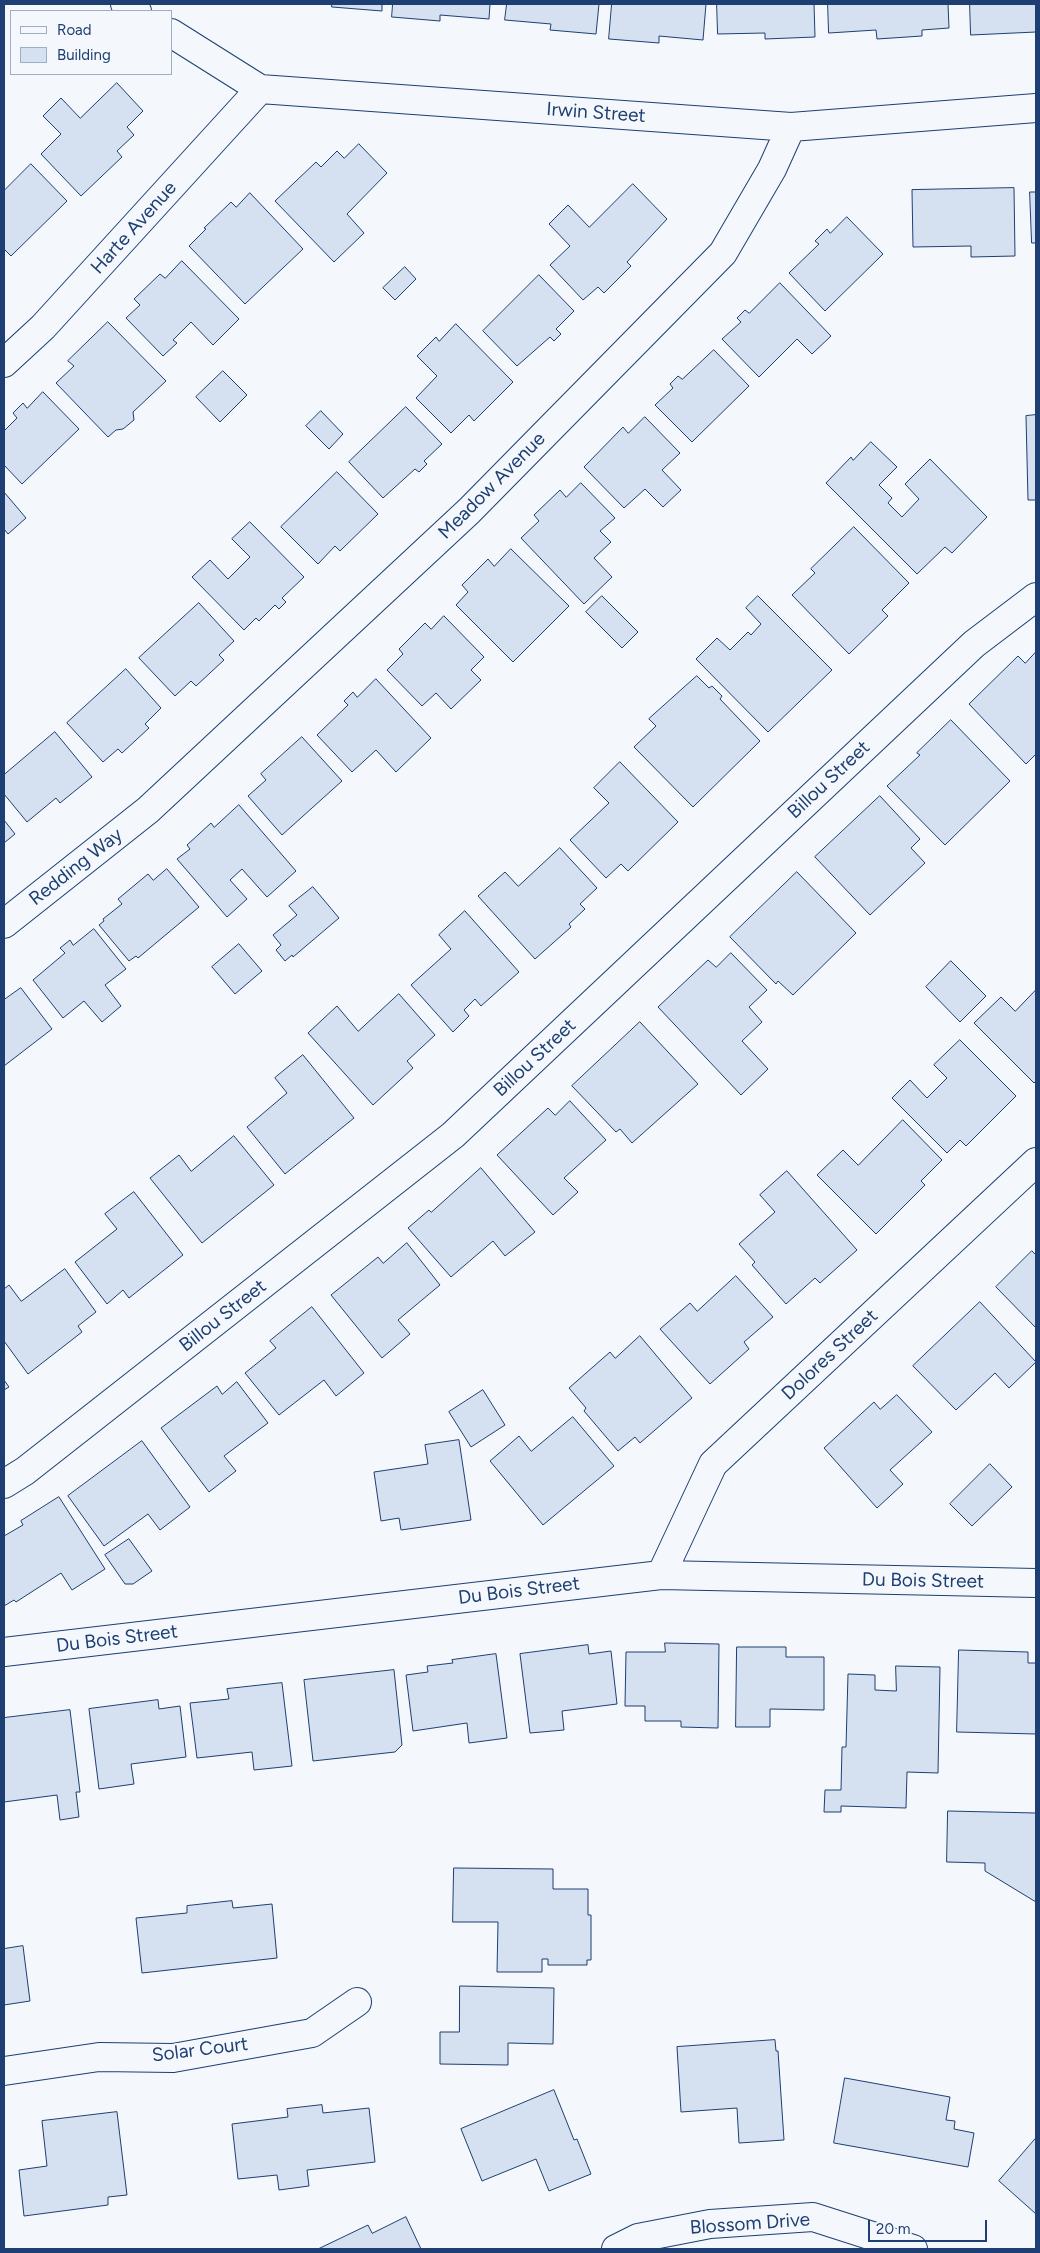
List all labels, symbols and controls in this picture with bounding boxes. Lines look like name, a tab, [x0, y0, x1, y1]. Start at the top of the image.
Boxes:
legend	[10, 10, 172, 75]
text: Road	[57, 21, 92, 39]
text: Building	[57, 46, 111, 64]
street label: Irwin Street	[546, 98, 646, 128]
street label: Harte Avenue	[86, 177, 182, 279]
street label: Meadow Avenue	[434, 428, 550, 544]
street label: Billou Street	[783, 736, 875, 824]
street label: Redding Way	[25, 823, 127, 911]
street label: Billou Street	[489, 1014, 581, 1102]
street label: Billou Street	[175, 1275, 271, 1357]
street label: Dolores Street	[777, 1305, 883, 1405]
street label: Du Bois Street	[862, 1569, 984, 1593]
street label: Du Bois Street	[457, 1572, 581, 1610]
street label: Du Bois Street	[55, 1620, 179, 1658]
street label: Solar Court	[151, 2033, 249, 2067]
street label: Blossom Drive	[689, 2208, 811, 2240]
scale bar	[870, 2210, 989, 2242]
text: 20 m	[876, 2220, 910, 2238]

